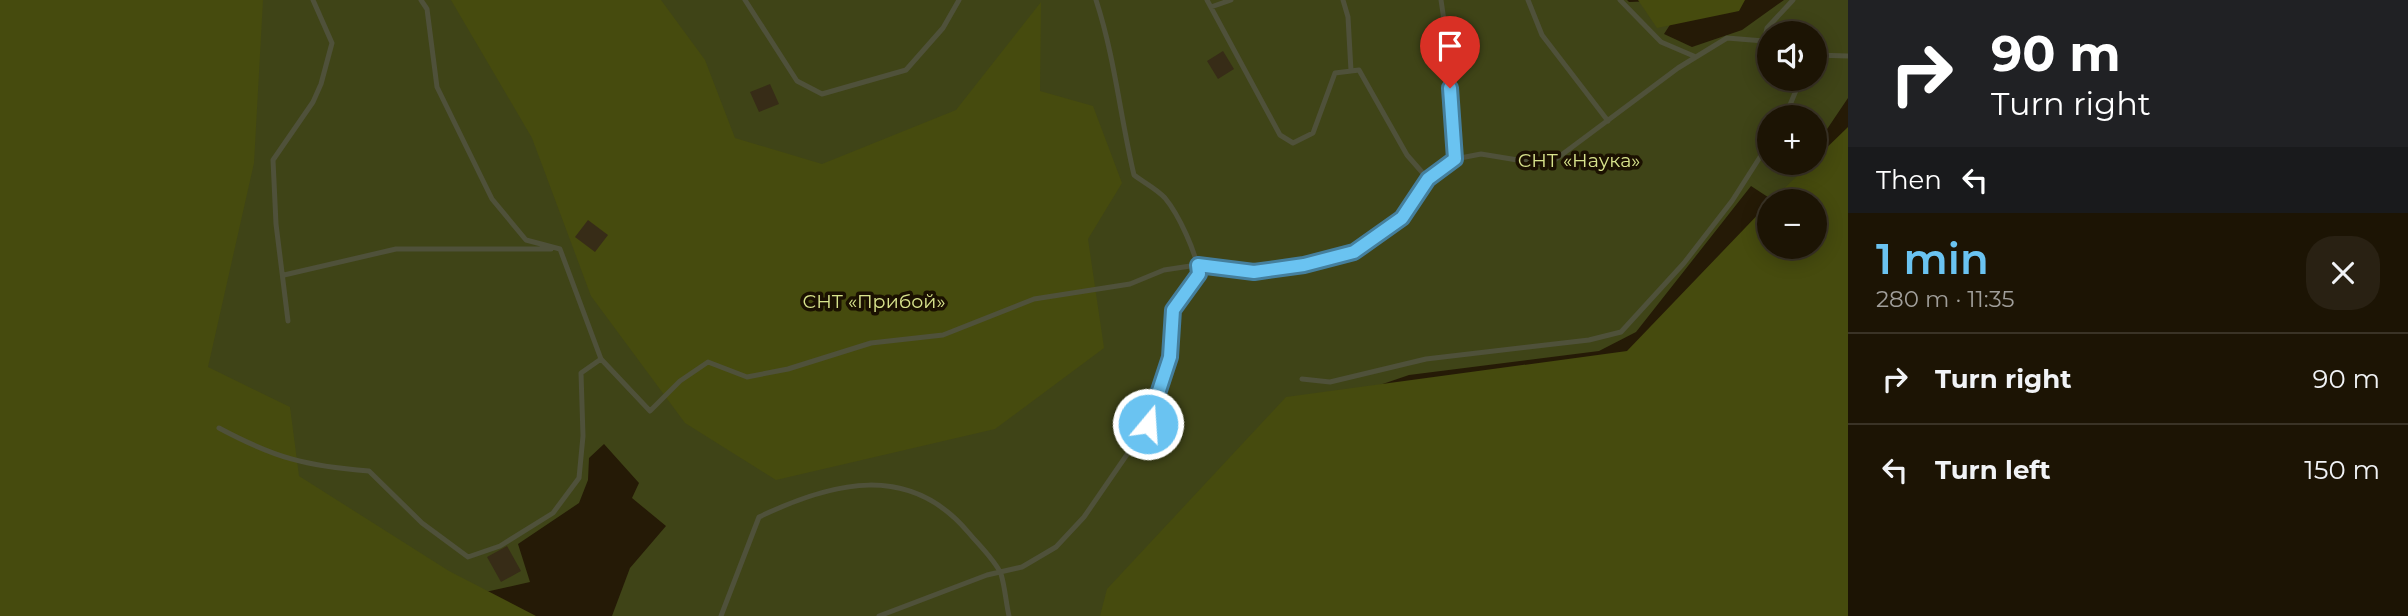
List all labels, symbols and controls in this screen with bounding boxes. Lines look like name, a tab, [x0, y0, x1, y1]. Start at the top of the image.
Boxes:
pin	[1420, 16, 1480, 88]
map controls	[1757, 21, 1827, 259]
button: sound	[1757, 21, 1827, 91]
text: 90 m	[1991, 24, 2121, 83]
icon: arrive	[1431, 27, 1469, 65]
icon: right	[1876, 28, 1967, 119]
text: Turn right	[1991, 84, 2151, 123]
button: +	[1757, 105, 1827, 175]
park label: СНТ «Наука»	[1518, 149, 1640, 172]
icon: left	[1956, 161, 1994, 199]
text: Then	[1876, 164, 1942, 196]
button: −	[1757, 189, 1827, 259]
text: 1 min	[1876, 233, 1989, 285]
button: close	[2306, 236, 2380, 310]
text: 280 m · 11:35	[1876, 285, 2014, 313]
park label: СНТ «Прибой»	[803, 290, 945, 313]
icon: right	[1876, 360, 1914, 398]
text: Turn right	[1935, 363, 2071, 395]
text: 90 m	[2313, 363, 2380, 395]
position arrow	[1111, 387, 1185, 461]
icon: left	[1876, 451, 1914, 489]
text: Turn left	[1935, 454, 2051, 486]
text: 150 m	[2304, 454, 2380, 486]

